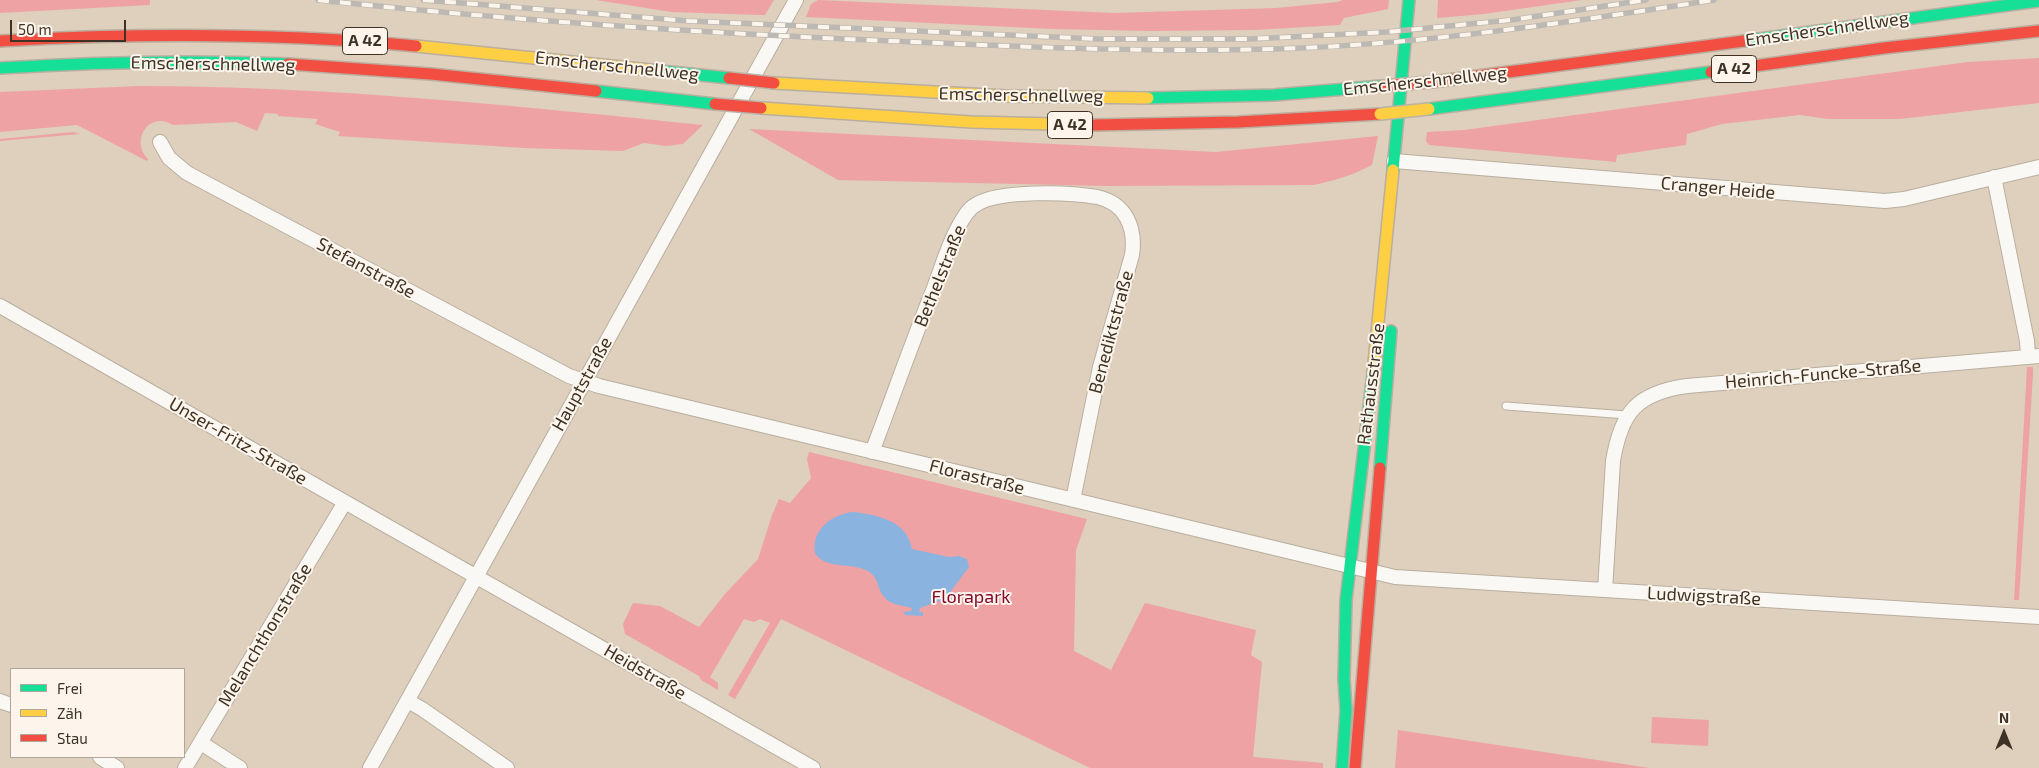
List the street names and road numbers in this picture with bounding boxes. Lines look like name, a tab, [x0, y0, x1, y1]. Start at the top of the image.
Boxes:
street label: Emscherschnellweg	[1744, 7, 1910, 51]
road number: A 42	[342, 27, 388, 54]
street label: Emscherschnellweg	[534, 47, 700, 85]
street label: Emscherschnellweg	[131, 52, 295, 76]
road number: A 42	[1712, 56, 1756, 82]
street label: Emscherschnellweg	[1342, 62, 1508, 100]
street label: Emscherschnellweg	[939, 83, 1103, 107]
road number: A 42	[1048, 112, 1092, 138]
street label: Cranger Heide	[1660, 172, 1776, 204]
street label: Bethelstraße	[910, 222, 970, 330]
street label: Stefanstraße	[313, 233, 419, 303]
street label: Benediktstraße	[1084, 268, 1138, 396]
street label: Rathausstraße	[1353, 322, 1389, 446]
street label: Hauptstraße	[547, 333, 617, 435]
street label: Heinrich-Funcke-Straße	[1724, 355, 1922, 393]
street label: Unser-Fritz-Straße	[165, 393, 311, 489]
street label: Florastraße	[927, 455, 1027, 499]
street label: Melanchthonstraße	[214, 559, 316, 711]
street label: Ludwigstraße	[1646, 582, 1762, 610]
street label: Heidstraße	[600, 640, 690, 704]

